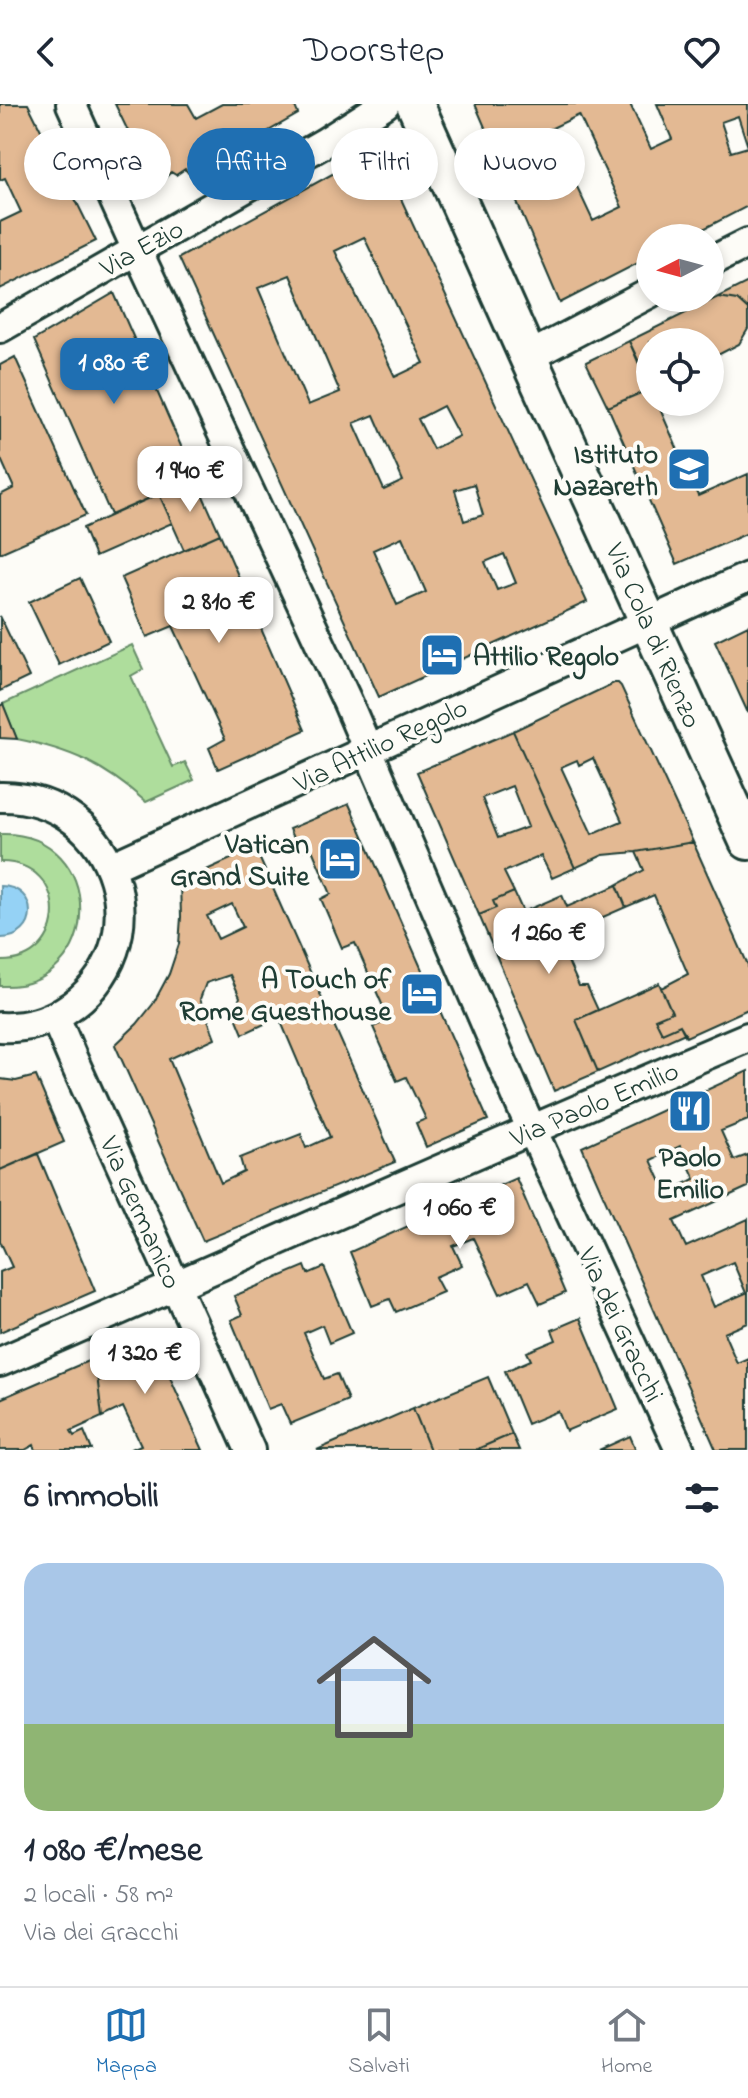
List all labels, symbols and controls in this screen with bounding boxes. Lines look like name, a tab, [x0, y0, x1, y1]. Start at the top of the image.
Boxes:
text: Doorstep	[303, 26, 445, 79]
icon: back	[24, 30, 68, 74]
icon: heart	[680, 30, 724, 74]
chip: Compra	[24, 128, 171, 200]
chip: Affitta	[187, 128, 315, 200]
chip: Filtri	[331, 128, 438, 200]
chip: Nuovo	[454, 128, 585, 200]
street label: Via Ezio	[93, 210, 192, 290]
north arrow	[636, 224, 724, 312]
map controls	[636, 224, 724, 416]
button: locate	[636, 328, 724, 416]
pin: 1 080 €	[40, 338, 188, 406]
text: 1 080 €	[78, 345, 150, 383]
place label: Istituto Nazareth	[553, 436, 658, 509]
school or university icon: Istituto Nazareth	[665, 445, 713, 493]
pin: 1 940 €	[116, 446, 264, 514]
text: 1 940 €	[155, 453, 225, 491]
street label: Via Cola di Rienzo	[592, 536, 711, 735]
pin: 2 810 €	[145, 577, 293, 645]
text: 2 810 €	[182, 584, 256, 622]
hotel icon: Attilio Regolo	[418, 631, 466, 679]
place label: Attilio Regolo	[473, 638, 619, 680]
street label: Via Attilio Regolo	[287, 689, 475, 806]
place label: Vatican Grand Suite	[170, 826, 310, 899]
hotel icon: Vatican Grand Suite	[316, 835, 364, 883]
pin: 1 260 €	[475, 908, 623, 976]
text: 1 260 €	[512, 915, 586, 953]
place label: A Touch of Rome Guesthouse	[179, 961, 392, 1034]
hotel icon: A Touch of Rome Guesthouse	[398, 970, 446, 1018]
street label: Via Paolo Emilio	[504, 1052, 686, 1161]
restaurant icon: Paolo Emilio	[666, 1087, 714, 1135]
street label: Via Germanico	[86, 1130, 191, 1296]
place label: Paolo Emilio	[656, 1139, 724, 1212]
pin: 1 060 €	[386, 1183, 534, 1251]
text: 1 060 €	[423, 1190, 497, 1228]
street label: Via dei Gracchi	[565, 1240, 673, 1410]
pin: 1 320 €	[71, 1328, 219, 1396]
text: 1 320 €	[108, 1335, 182, 1373]
text: 6 immobili	[24, 1473, 159, 1523]
icon: filters	[680, 1476, 724, 1520]
icon: home	[302, 1615, 446, 1759]
text: 1 080 €/mese	[24, 1827, 202, 1877]
text: 2 locali · 58 m²	[24, 1877, 174, 1915]
text: Via dei Gracchi	[24, 1915, 179, 1953]
tab: Mappa	[96, 2003, 157, 2083]
tab: Salvati	[348, 2003, 410, 2083]
tab: Home	[601, 2003, 652, 2083]

